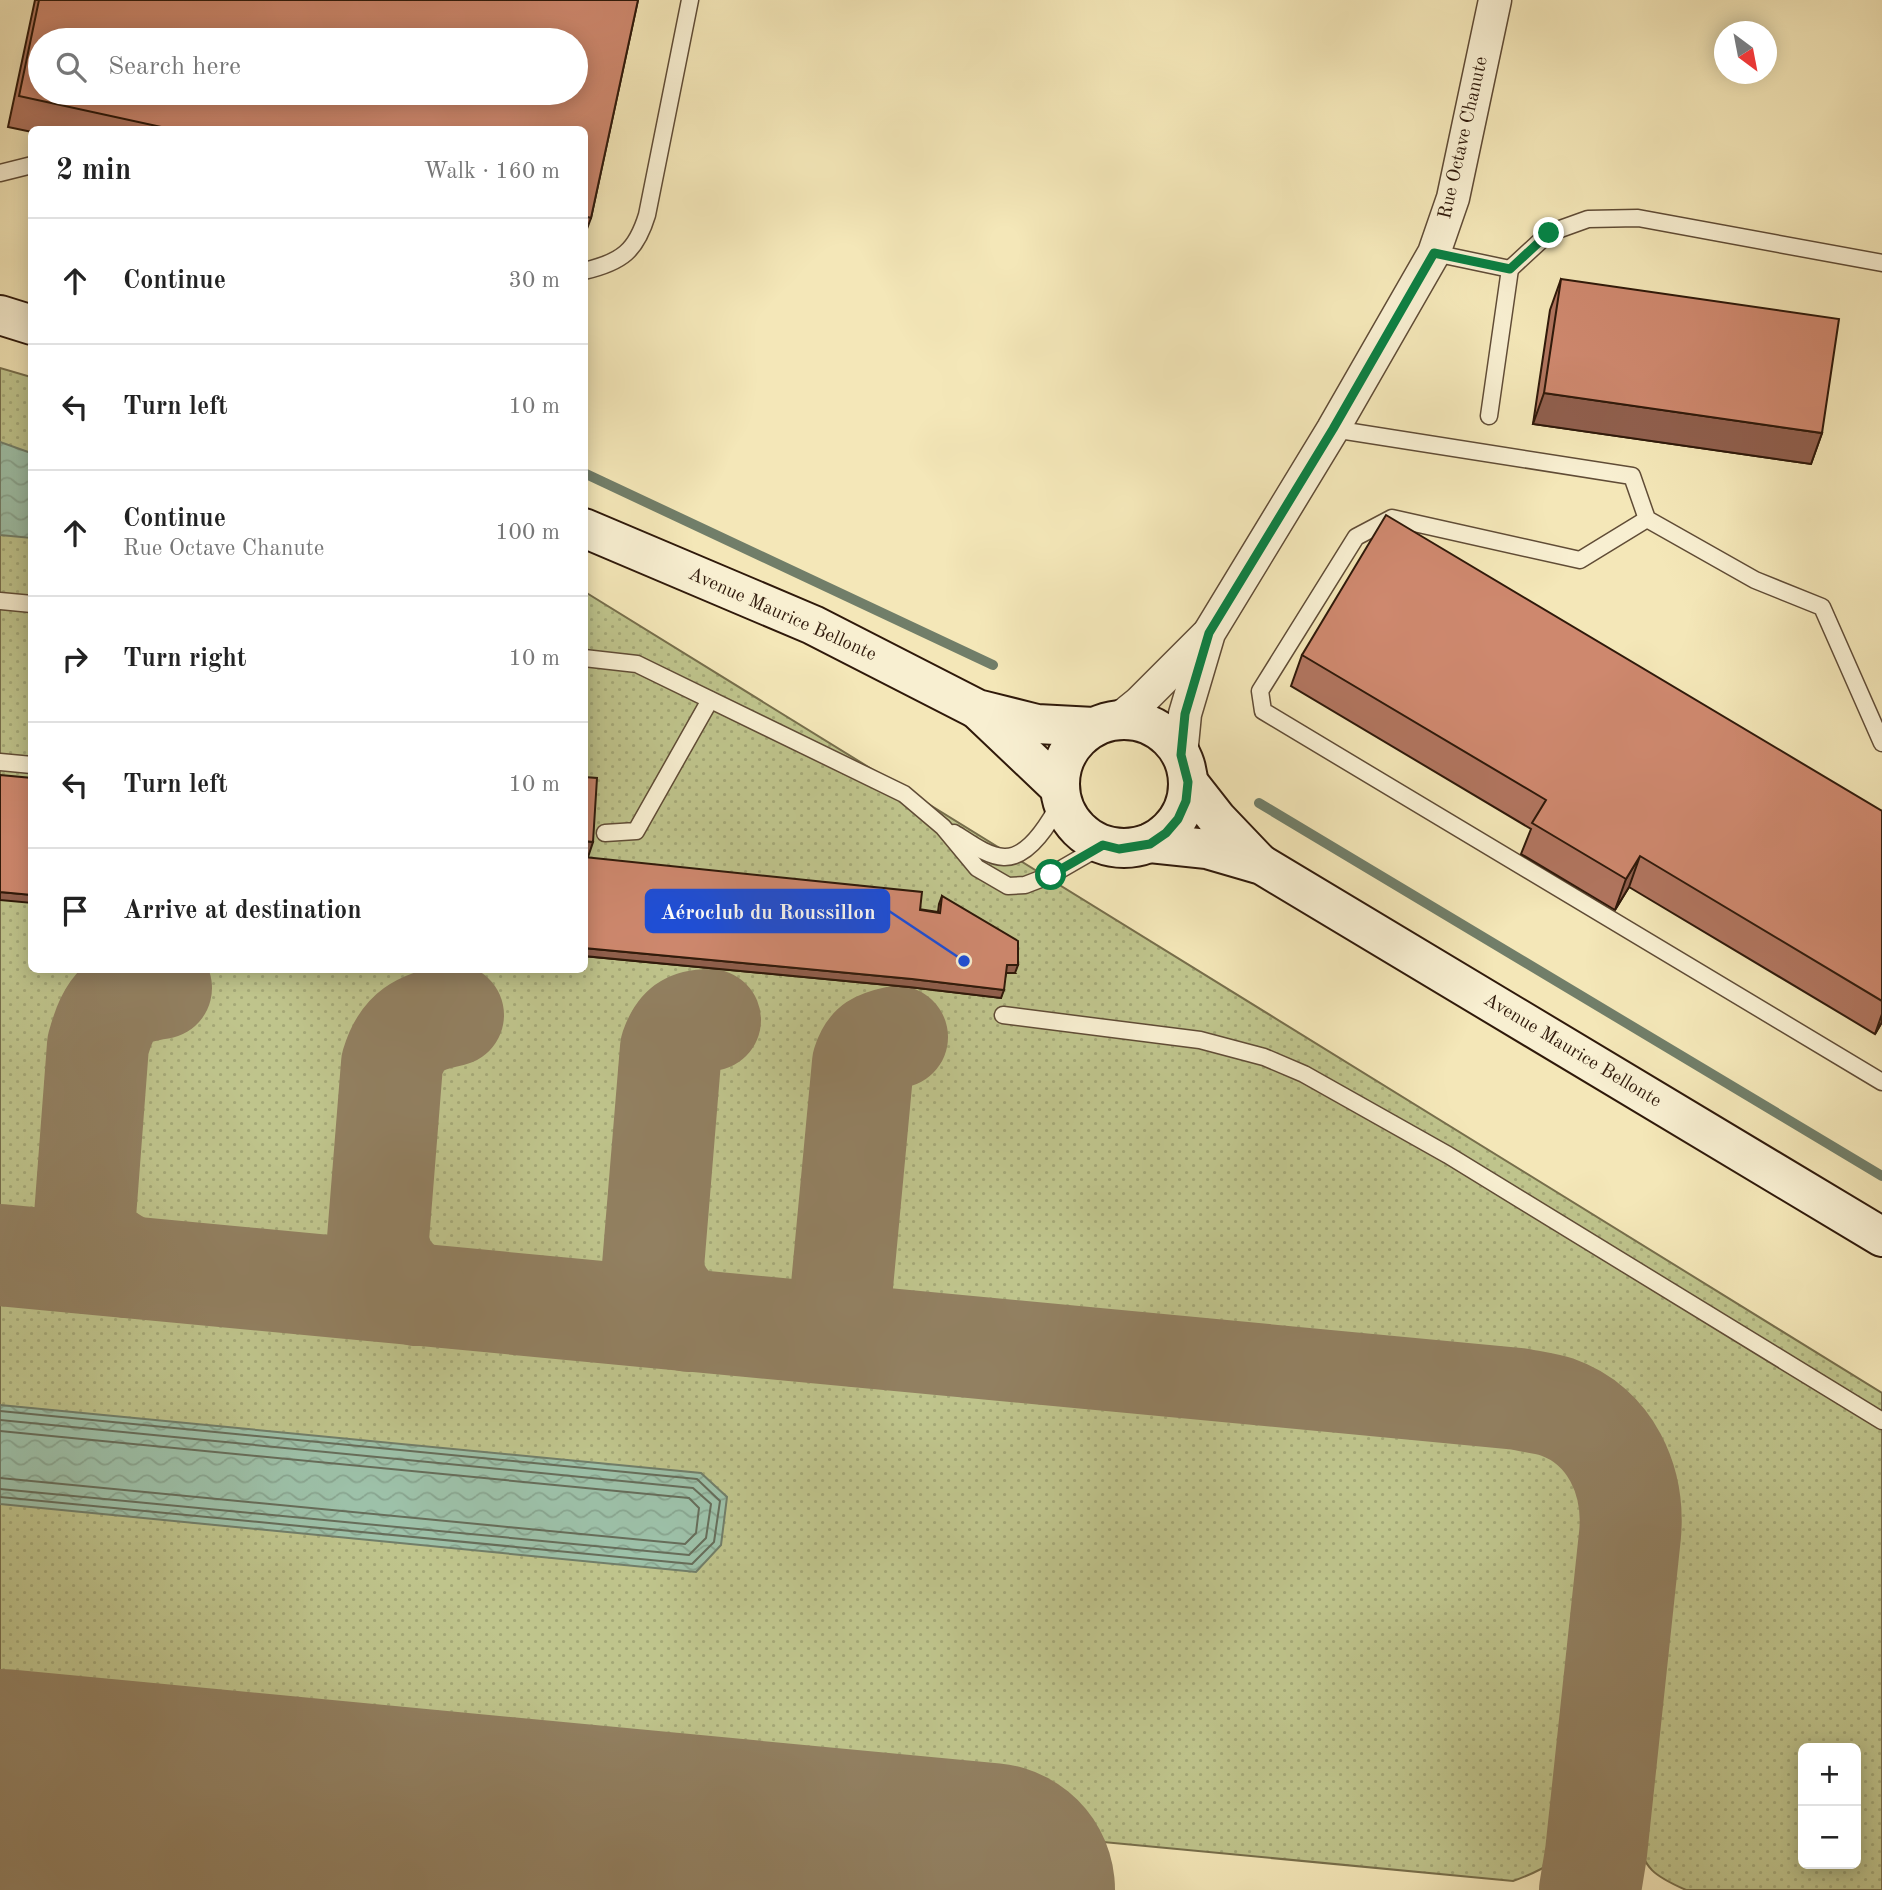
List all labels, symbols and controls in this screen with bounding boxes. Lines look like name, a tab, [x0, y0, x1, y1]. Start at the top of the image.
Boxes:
north arrow	[1714, 21, 1777, 84]
search box	[28, 28, 588, 105]
icon: search	[52, 48, 90, 86]
text: Search here	[108, 54, 241, 80]
street label: Rue Octave Chanute	[1436, 55, 1492, 221]
text: 2 min	[56, 156, 131, 186]
text: Walk · 160 m	[424, 160, 560, 183]
route end	[1533, 217, 1564, 248]
icon: ahead	[56, 262, 94, 300]
text: Continue	[123, 268, 226, 294]
text: 30 m	[509, 269, 560, 292]
icon: left	[56, 388, 94, 426]
text: Turn left	[123, 394, 228, 420]
text: 10 m	[509, 395, 560, 418]
text: Continue	[123, 506, 226, 532]
icon: ahead	[56, 514, 94, 552]
text: 100 m	[495, 521, 560, 544]
text: Rue Octave Chanute	[123, 537, 324, 560]
street label: Avenue Maurice Bellonte	[685, 565, 879, 665]
icon: right	[56, 640, 94, 678]
text: Turn right	[123, 646, 246, 672]
text: 10 m	[509, 647, 560, 670]
icon: left	[56, 766, 94, 804]
text: Turn left	[123, 772, 228, 798]
text: 10 m	[509, 773, 560, 796]
route start	[1035, 859, 1066, 890]
callout: Aéroclub du Roussillon	[646, 890, 889, 932]
icon: arrive	[56, 892, 94, 930]
text: Arrive at destination	[123, 898, 362, 924]
text: Aéroclub du Roussillon	[660, 903, 876, 924]
street label: Avenue Maurice Bellonte	[1480, 990, 1664, 1112]
map controls	[1798, 1743, 1861, 1869]
button: +	[1798, 1743, 1861, 1806]
button: −	[1798, 1806, 1861, 1869]

